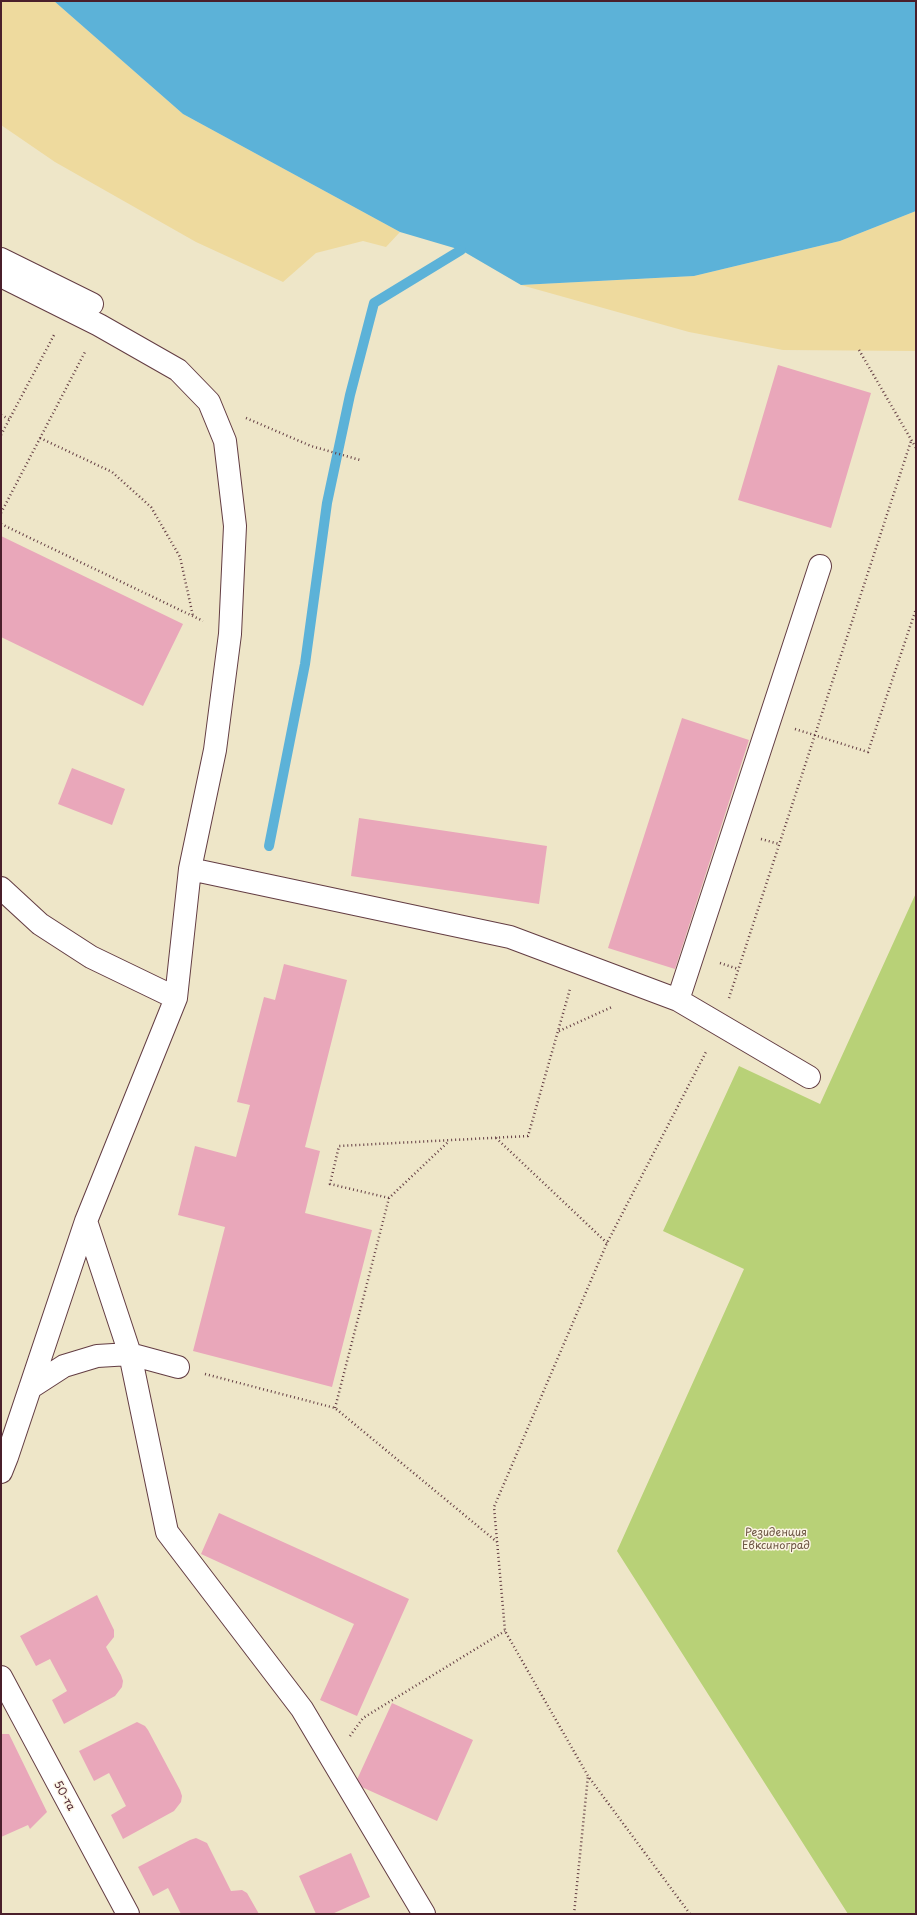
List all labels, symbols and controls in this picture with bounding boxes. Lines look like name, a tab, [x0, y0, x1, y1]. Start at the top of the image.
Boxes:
park label: Резиденция Евксиноград	[742, 1526, 810, 1552]
street label: 50-та	[51, 1779, 77, 1813]

